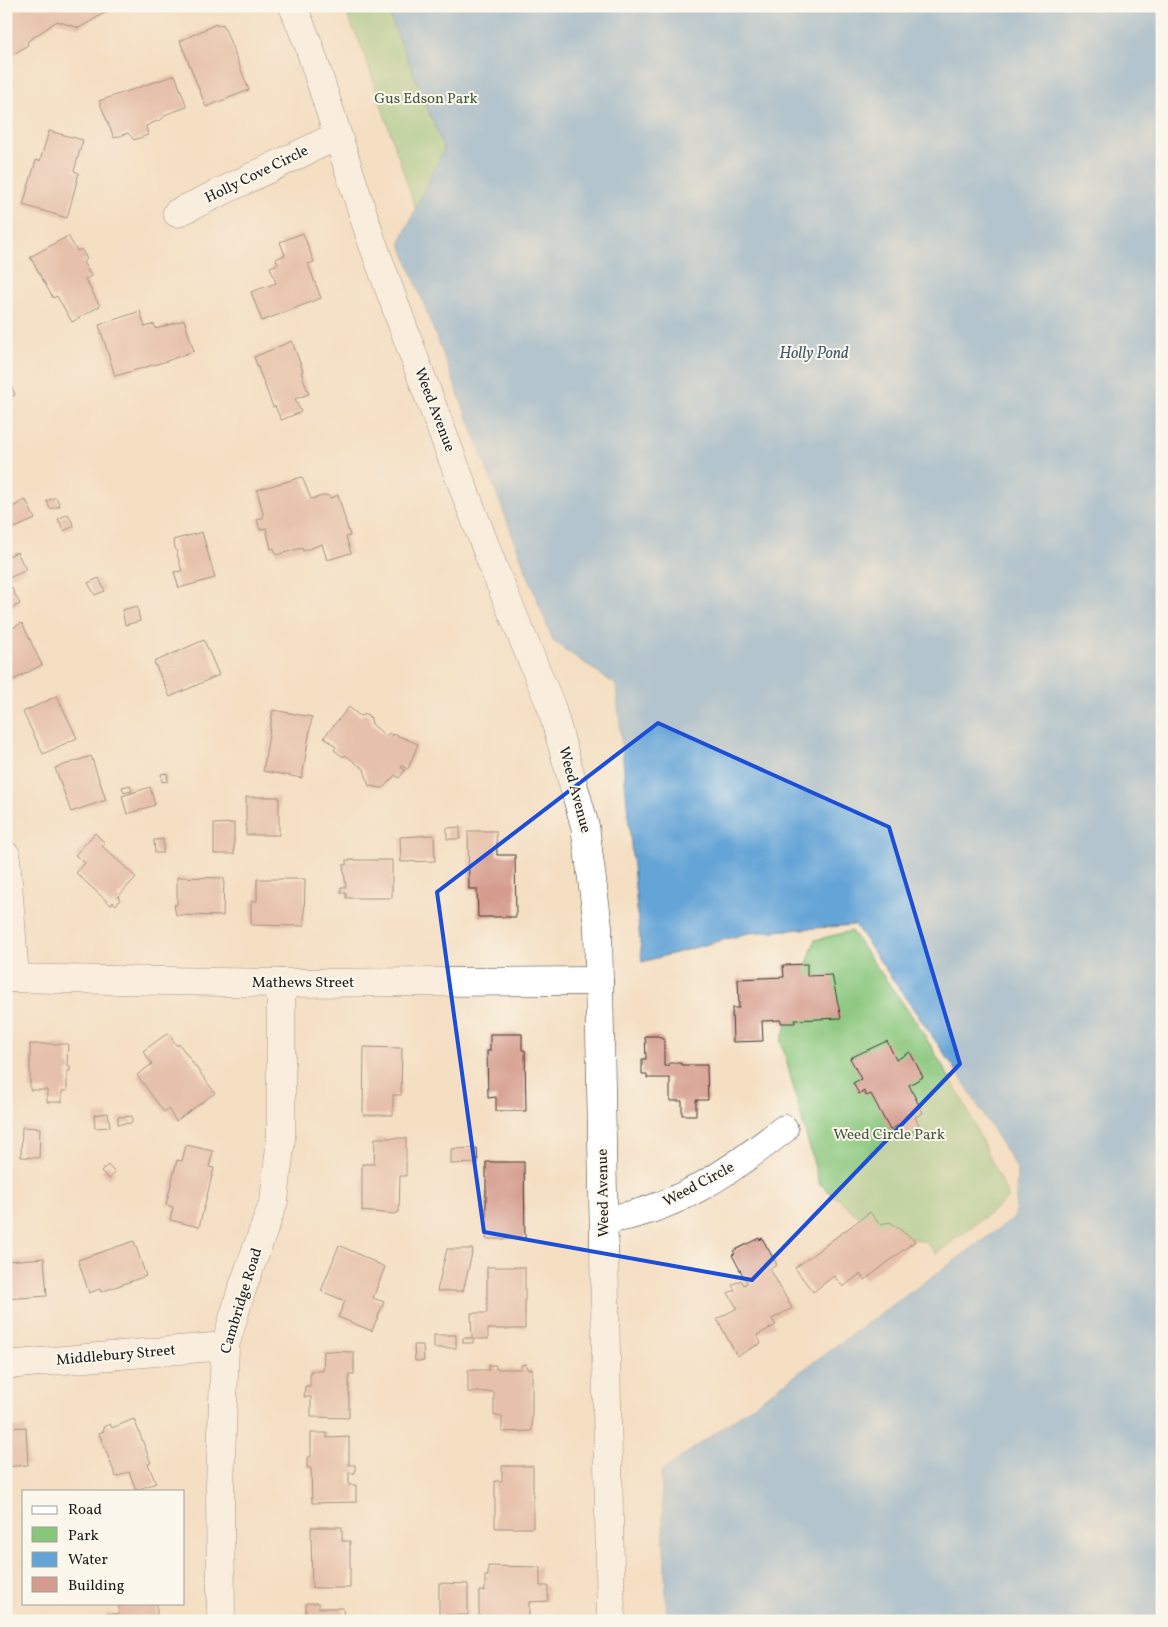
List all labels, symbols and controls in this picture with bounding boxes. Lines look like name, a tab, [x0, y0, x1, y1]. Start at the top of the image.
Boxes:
park label: Gus Edson Park	[374, 89, 478, 110]
street label: Holly Cove Circle	[202, 141, 312, 209]
water label: Holly Pond	[779, 343, 849, 365]
street label: Weed Avenue	[408, 365, 460, 455]
street label: Weed Avenue	[552, 744, 596, 836]
street label: Mathews Street	[252, 973, 354, 994]
park label: Weed Circle Park	[833, 1125, 945, 1146]
street label: Weed Avenue	[593, 1149, 615, 1237]
street label: Weed Circle	[660, 1157, 738, 1213]
street label: Cambridge Road	[216, 1245, 268, 1357]
street label: Middlebury Street	[55, 1340, 177, 1372]
legend	[22, 1490, 185, 1604]
text: Road	[68, 1500, 102, 1521]
text: Park	[68, 1526, 99, 1547]
text: Water	[68, 1550, 108, 1571]
text: Building	[68, 1576, 125, 1597]

